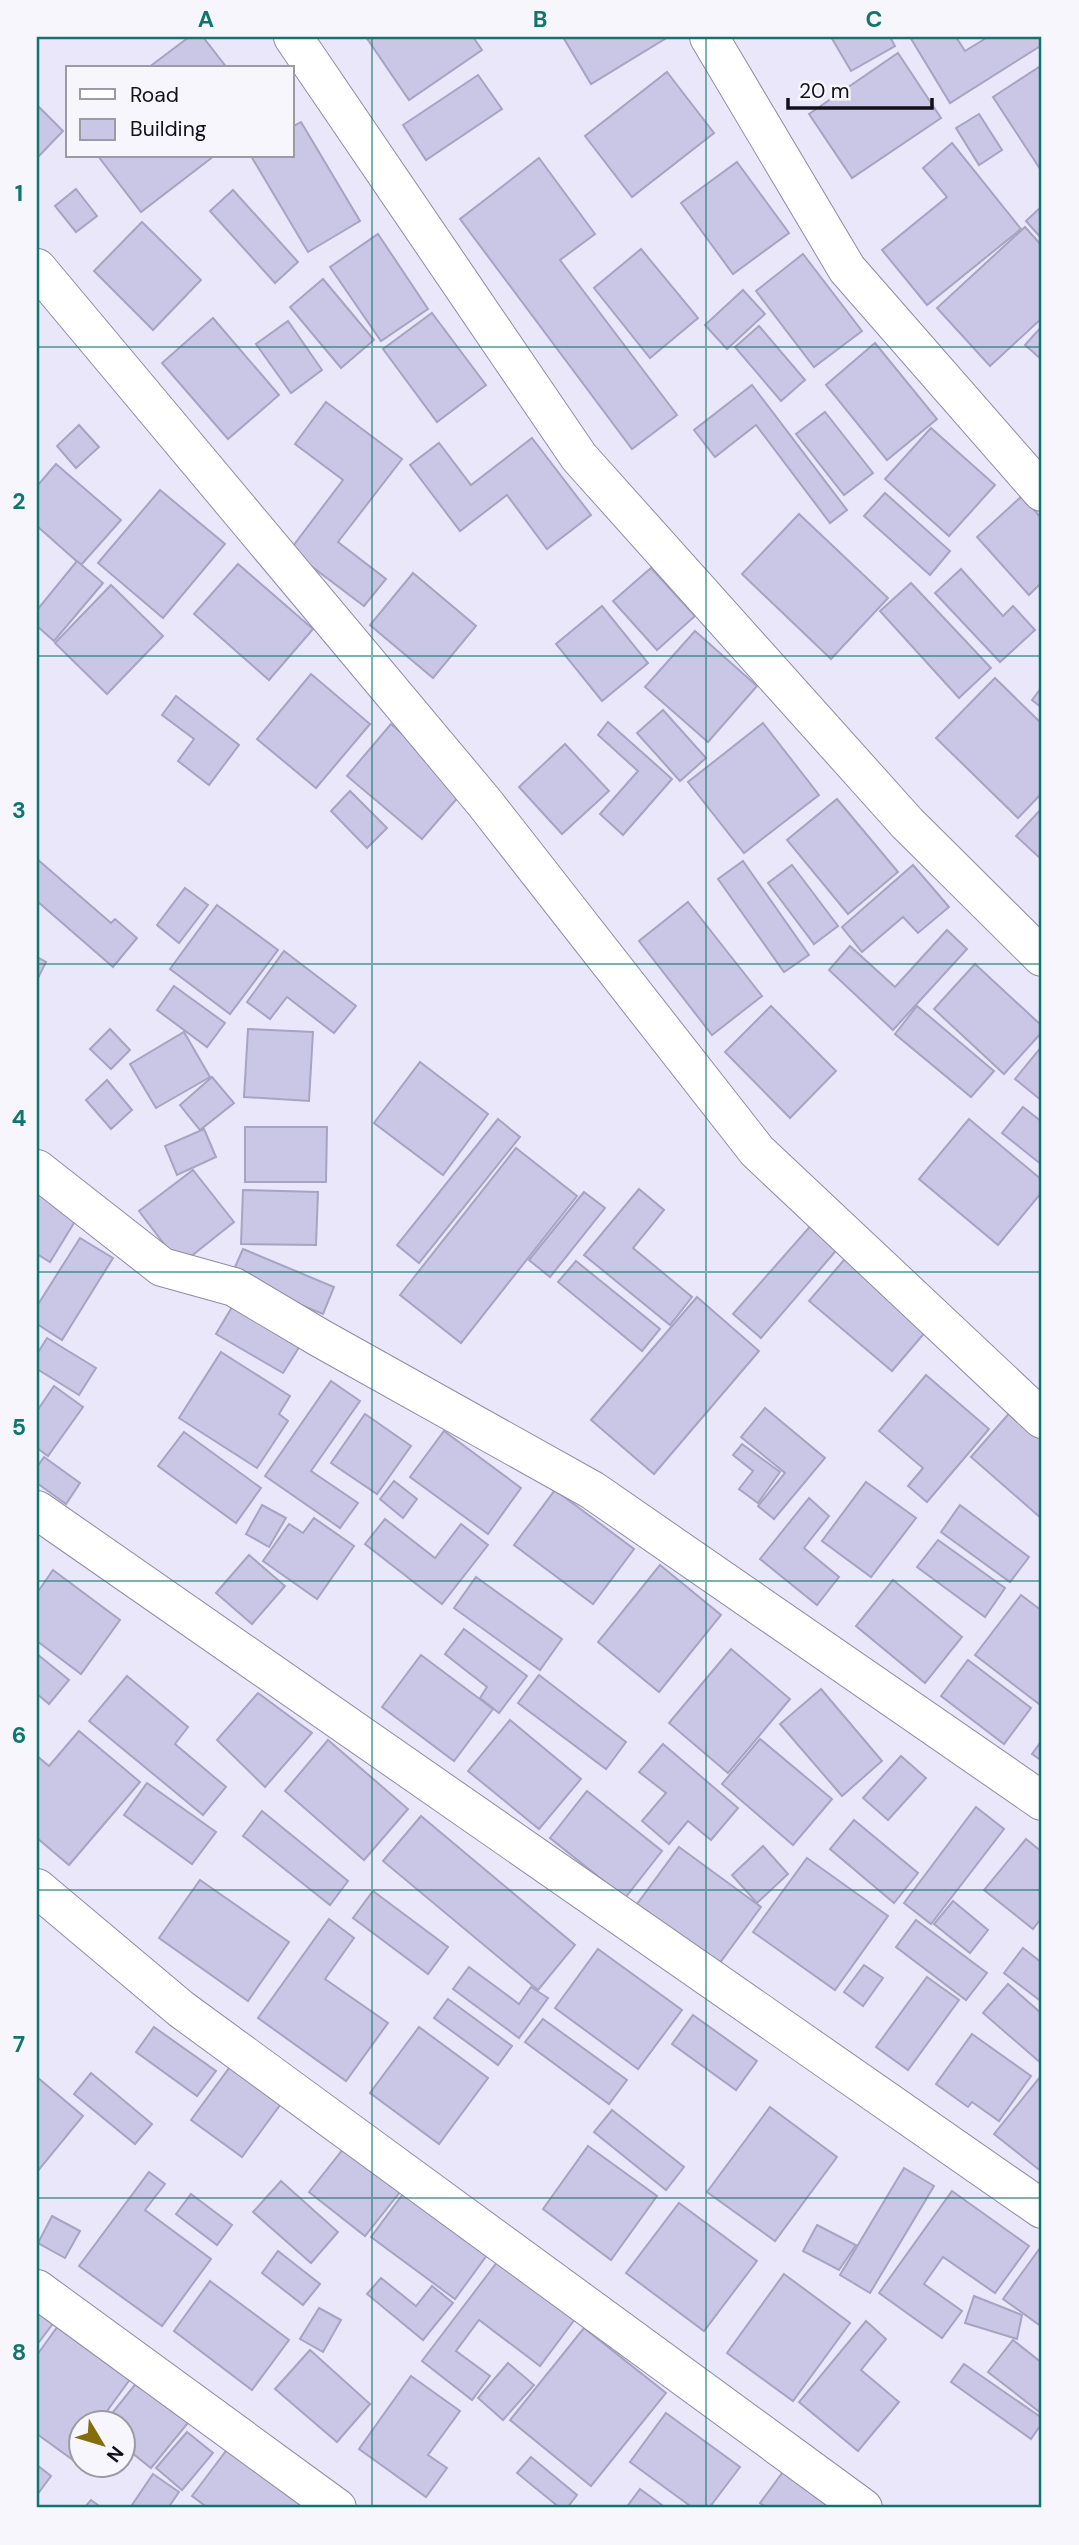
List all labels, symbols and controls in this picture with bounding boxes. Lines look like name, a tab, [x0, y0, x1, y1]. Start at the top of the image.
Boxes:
text: A	[198, 4, 214, 34]
text: B	[533, 4, 547, 34]
text: C	[866, 4, 882, 34]
legend	[66, 66, 294, 158]
scale bar	[788, 66, 932, 110]
text: 20 m	[799, 77, 850, 105]
text: Road	[130, 81, 179, 109]
text: Building	[130, 115, 207, 143]
text: 1	[15, 178, 23, 208]
text: 2	[12, 486, 26, 516]
text: 3	[12, 795, 26, 825]
text: 4	[12, 1103, 27, 1133]
text: 5	[12, 1412, 26, 1442]
text: 6	[12, 1720, 26, 1750]
text: 7	[13, 2029, 25, 2059]
text: 8	[12, 2337, 26, 2367]
north arrow	[66, 2408, 136, 2478]
text: N	[101, 2441, 129, 2467]

